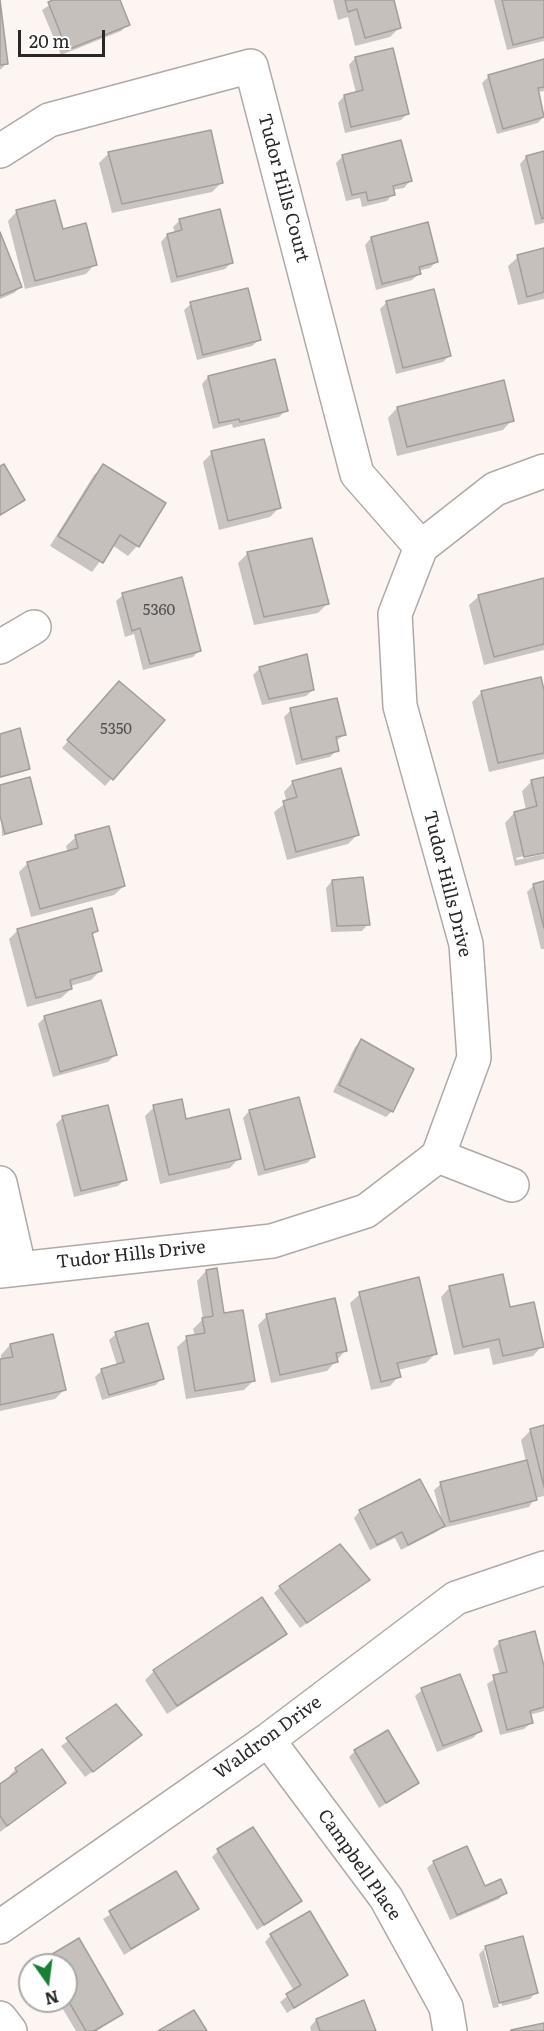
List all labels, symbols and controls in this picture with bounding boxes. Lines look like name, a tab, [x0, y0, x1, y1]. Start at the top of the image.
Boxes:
scale bar	[21, 18, 108, 56]
text: 20 m	[29, 27, 70, 54]
street label: Tudor Hills Court	[253, 111, 313, 265]
house number: 5360	[143, 602, 175, 620]
house number: 5350	[100, 721, 132, 739]
street label: Tudor Hills Drive	[418, 809, 476, 959]
street label: Tudor Hills Drive	[55, 1236, 207, 1274]
street label: Waldron Drive	[210, 1692, 326, 1784]
street label: Campbell Place	[313, 1806, 405, 1924]
north arrow	[18, 1953, 78, 2013]
text: N	[42, 1985, 61, 2012]

